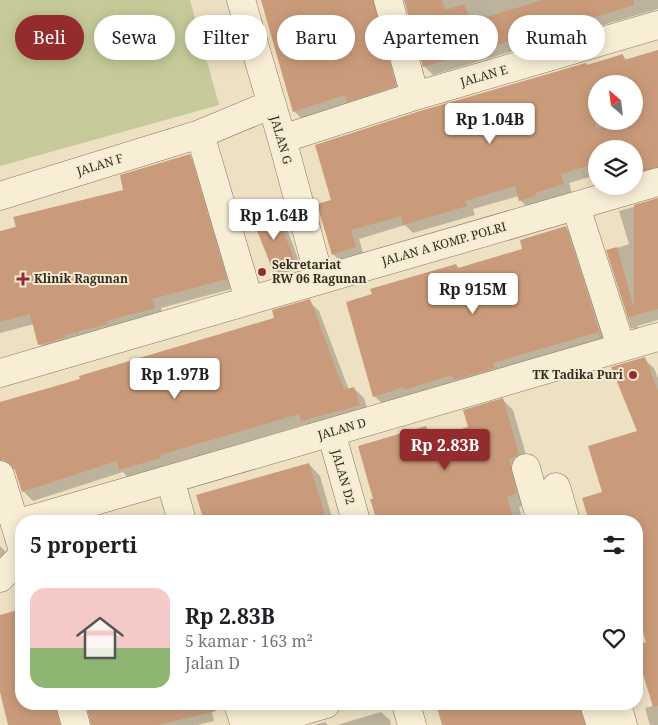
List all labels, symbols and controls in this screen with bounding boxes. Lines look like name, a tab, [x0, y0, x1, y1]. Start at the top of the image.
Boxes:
chip: Beli	[15, 15, 84, 60]
chip: Sewa	[94, 15, 175, 60]
chip: Filter	[185, 15, 267, 60]
chip: Baru	[277, 15, 355, 60]
chip: Apartemen	[365, 15, 498, 60]
chip: Rumah	[508, 15, 605, 60]
street label: JALAN E	[457, 61, 509, 91]
north arrow	[588, 75, 642, 130]
map controls	[588, 75, 643, 195]
pin: Rp 1.04B	[438, 102, 542, 145]
text: Rp 1.04B	[456, 108, 524, 130]
street label: JALAN G	[266, 113, 297, 166]
button: layers	[588, 140, 643, 195]
street label: JALAN F	[73, 149, 125, 180]
pin: Rp 1.64B	[222, 198, 326, 241]
text: Rp 1.64B	[240, 204, 308, 226]
street label: JALAN A KOMP. POLRI	[379, 218, 508, 270]
place label: Sekretariat RW 06 Ragunan	[272, 256, 366, 287]
marker: Sekretariat RW 06 Ragunan	[256, 266, 268, 278]
place label: Klinik Ragunan	[34, 270, 128, 287]
marker: Klinik Ragunan	[16, 272, 30, 286]
pin: Rp 915M	[427, 272, 519, 315]
text: Rp 915M	[439, 278, 507, 300]
pin: Rp 1.97B	[123, 358, 227, 400]
text: Rp 1.97B	[141, 363, 209, 385]
place label: TK Tadika Puri	[532, 366, 624, 383]
marker: TK Tadika Puri	[627, 369, 639, 381]
street label: JALAN D	[315, 413, 368, 444]
pin: Rp 2.83B	[393, 428, 497, 471]
text: Rp 2.83B	[411, 434, 479, 456]
street label: JALAN D2	[327, 446, 359, 506]
text: 5 properti	[30, 531, 137, 559]
icon: filters	[600, 531, 628, 559]
text: Rp 2.83B	[185, 602, 275, 630]
icon: home	[70, 608, 130, 668]
icon: heart	[600, 624, 628, 652]
text: 5 kamar · 163 m²	[185, 630, 313, 652]
text: Jalan D	[185, 652, 240, 674]

